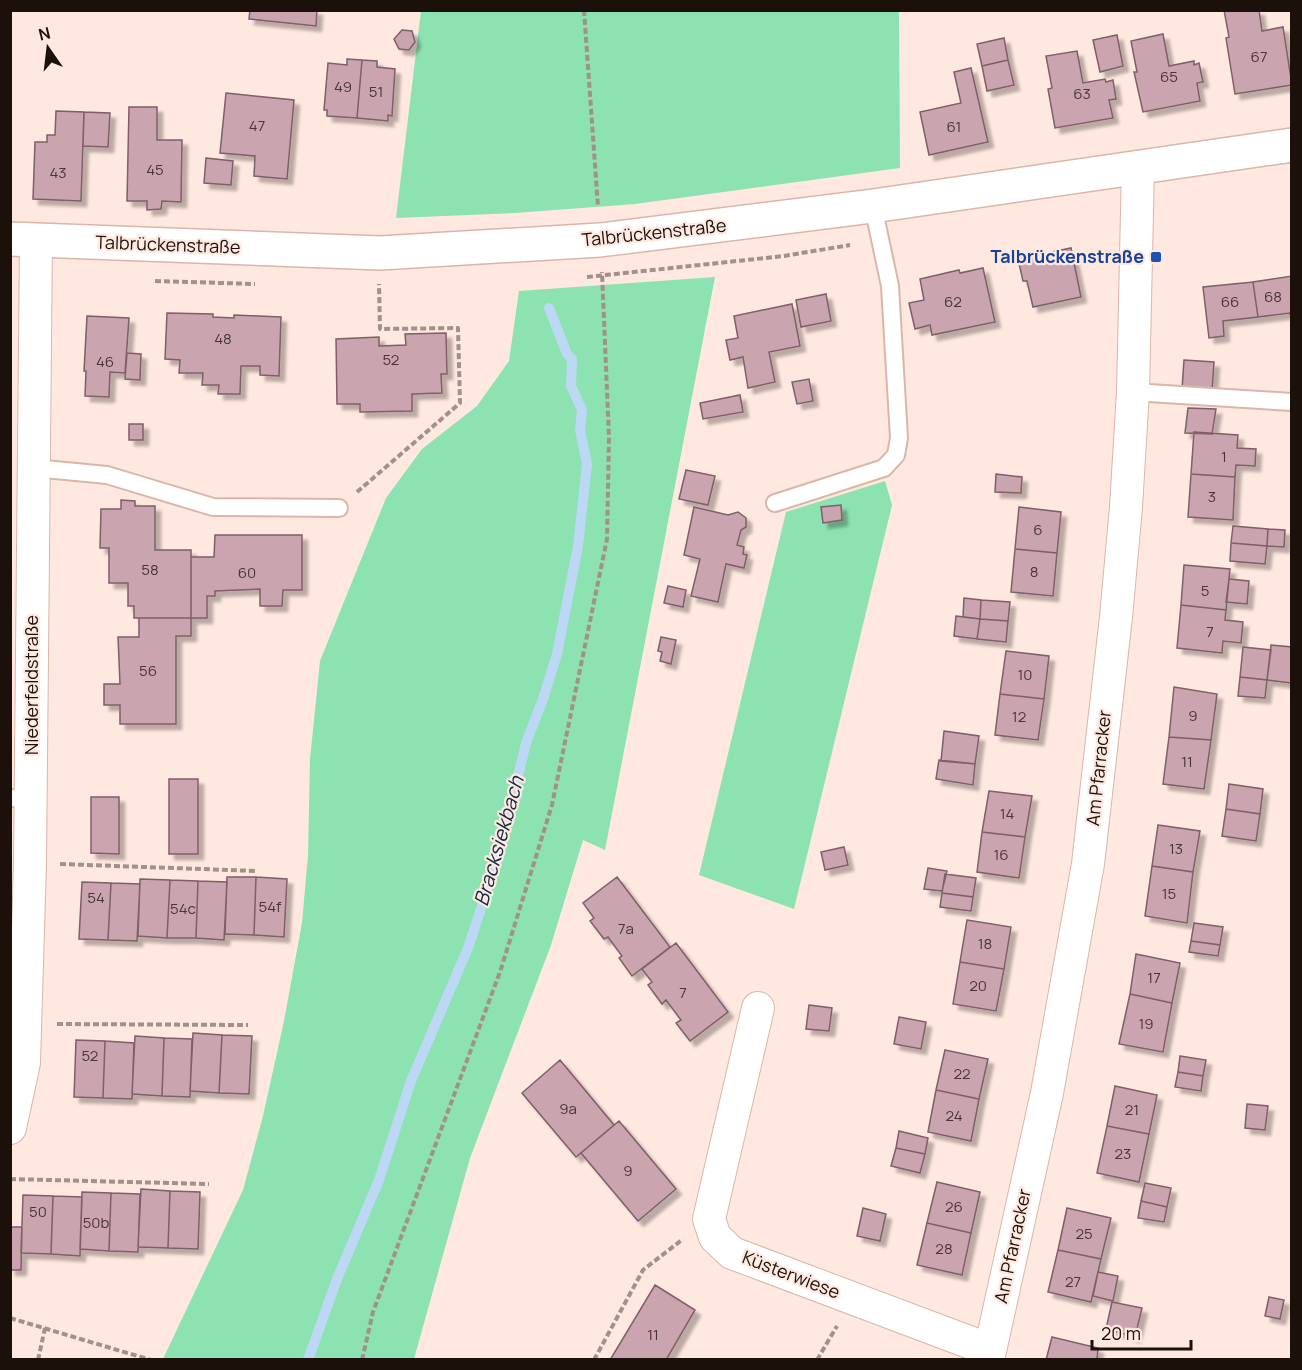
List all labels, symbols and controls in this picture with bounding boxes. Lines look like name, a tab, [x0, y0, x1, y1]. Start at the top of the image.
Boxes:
north arrow	[18, 18, 78, 78]
text: N	[36, 21, 53, 46]
house number: 67	[1251, 46, 1267, 67]
house number: 65	[1160, 66, 1178, 87]
house number: 49	[334, 76, 352, 97]
house number: 51	[369, 81, 383, 102]
house number: 63	[1073, 83, 1091, 104]
house number: 47	[249, 115, 265, 136]
house number: 61	[947, 116, 961, 137]
house number: 45	[146, 159, 164, 180]
house number: 43	[49, 162, 67, 183]
street label: Talbrückenstraße	[580, 212, 727, 252]
street label: Talbrückenstraße	[95, 229, 241, 259]
place label: Talbrückenstraße	[991, 244, 1144, 268]
marker: Talbrückenstraße	[1149, 250, 1163, 264]
house number: 68	[1264, 286, 1282, 307]
house number: 62	[944, 291, 962, 312]
house number: 66	[1221, 291, 1239, 312]
house number: 48	[214, 328, 232, 349]
house number: 52	[383, 349, 399, 370]
house number: 46	[96, 351, 114, 372]
house number: 1	[1221, 446, 1227, 467]
house number: 3	[1208, 486, 1216, 507]
house number: 6	[1033, 519, 1043, 540]
house number: 58	[141, 559, 159, 580]
house number: 8	[1030, 561, 1038, 582]
house number: 60	[238, 562, 256, 583]
house number: 5	[1201, 580, 1209, 601]
street label: Niederfeldstraße	[19, 615, 43, 755]
house number: 7	[1206, 621, 1214, 642]
house number: 56	[139, 660, 157, 681]
house number: 10	[1018, 664, 1033, 685]
house number: 9	[1188, 705, 1198, 726]
house number: 12	[1012, 706, 1026, 727]
street label: Am Pfarracker	[1080, 708, 1116, 827]
house number: 11	[1181, 751, 1193, 772]
water label: Bracksiekbach	[467, 772, 530, 909]
house number: 14	[1000, 803, 1014, 824]
house number: 13	[1169, 838, 1183, 859]
house number: 16	[993, 844, 1009, 865]
house number: 15	[1162, 883, 1176, 904]
house number: 54	[87, 887, 105, 908]
house number: 54f	[259, 896, 282, 917]
house number: 54c	[170, 898, 196, 919]
house number: 7a	[618, 918, 634, 939]
house number: 18	[978, 933, 992, 954]
house number: 17	[1147, 967, 1161, 988]
house number: 20	[969, 975, 987, 996]
house number: 7	[679, 982, 687, 1003]
house number: 19	[1138, 1013, 1154, 1034]
house number: 52	[82, 1045, 98, 1066]
house number: 22	[953, 1063, 971, 1084]
house number: 9a	[559, 1098, 577, 1119]
house number: 21	[1125, 1099, 1139, 1120]
house number: 24	[945, 1105, 963, 1126]
house number: 23	[1115, 1143, 1131, 1164]
house number: 9	[623, 1160, 633, 1181]
street label: Am Pfarracker	[988, 1186, 1036, 1305]
house number: 26	[945, 1196, 963, 1217]
house number: 50	[29, 1201, 47, 1222]
house number: 50b	[83, 1212, 109, 1233]
house number: 25	[1075, 1223, 1093, 1244]
house number: 28	[935, 1238, 953, 1259]
street label: Küsterwiese	[739, 1244, 844, 1304]
house number: 27	[1065, 1271, 1081, 1292]
scale bar	[1092, 1313, 1191, 1351]
text: 20 m	[1101, 1321, 1141, 1345]
house number: 11	[647, 1324, 659, 1345]

